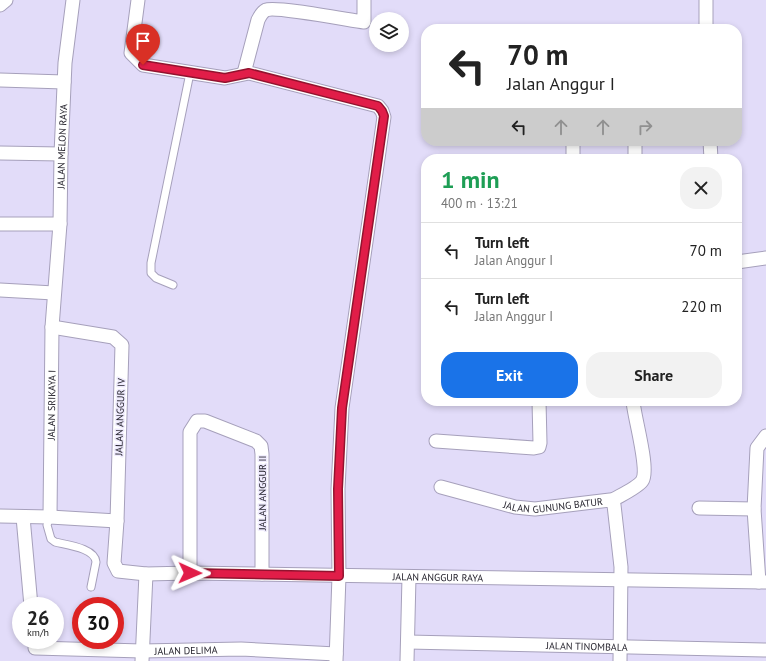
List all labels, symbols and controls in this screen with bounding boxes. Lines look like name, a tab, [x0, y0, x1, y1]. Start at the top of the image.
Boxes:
map controls	[369, 12, 409, 52]
button: layers	[369, 12, 409, 52]
pin	[126, 24, 160, 65]
icon: arrive	[132, 30, 154, 52]
text: 70 m	[507, 36, 568, 73]
icon: left	[441, 40, 493, 92]
text: Jalan Anggur I	[507, 72, 615, 95]
street label: JALAN MELON RAYA	[54, 103, 70, 190]
icon: left	[508, 116, 530, 138]
icon: ahead	[550, 116, 572, 138]
icon: ahead	[592, 116, 614, 138]
icon: right	[634, 116, 656, 138]
text: 1 min	[441, 164, 500, 195]
button: close	[680, 167, 722, 209]
text: 400 m · 13:21	[441, 195, 518, 212]
text: Turn left	[475, 233, 529, 252]
icon: left	[441, 240, 463, 262]
text: 70 m	[689, 241, 722, 260]
text: Jalan Anggur I	[475, 252, 553, 269]
text: Turn left	[475, 289, 529, 308]
icon: left	[441, 296, 463, 318]
text: 220 m	[681, 297, 722, 316]
text: Jalan Anggur I	[475, 308, 553, 325]
button: Exit	[441, 352, 578, 398]
button: Share	[586, 352, 722, 398]
street label: JALAN SRIKAYA I	[44, 370, 58, 441]
street label: JALAN ANGGUR IV	[112, 378, 128, 457]
street label: JALAN ANGGUR II	[256, 456, 269, 531]
street label: JALAN GUNUNG BATUR	[501, 494, 603, 516]
position arrow	[169, 552, 211, 594]
street label: JALAN ANGGUR RAYA	[391, 570, 483, 584]
speed limit sign: 30	[72, 597, 124, 649]
text: 26	[27, 605, 49, 631]
text: km/h	[27, 626, 49, 639]
street label: JALAN TINOMBALA	[545, 639, 628, 653]
street label: JALAN DELIMA	[153, 643, 218, 657]

